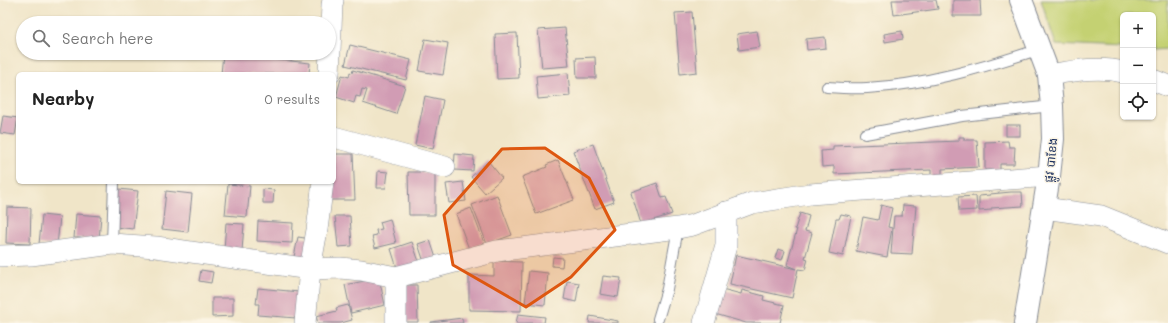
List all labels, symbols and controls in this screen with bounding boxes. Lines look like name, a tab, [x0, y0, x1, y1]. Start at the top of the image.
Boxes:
map controls	[1120, 12, 1156, 120]
button: +	[1120, 12, 1156, 48]
search box	[16, 16, 336, 60]
icon: search	[30, 27, 52, 49]
text: Search here	[62, 28, 153, 48]
button: −	[1120, 48, 1156, 84]
button: locate	[1120, 84, 1156, 120]
text: Nearby	[32, 87, 94, 109]
text: 0 results	[265, 90, 320, 107]
street label: ផ្លូវ បាខែង	[1040, 137, 1064, 184]

